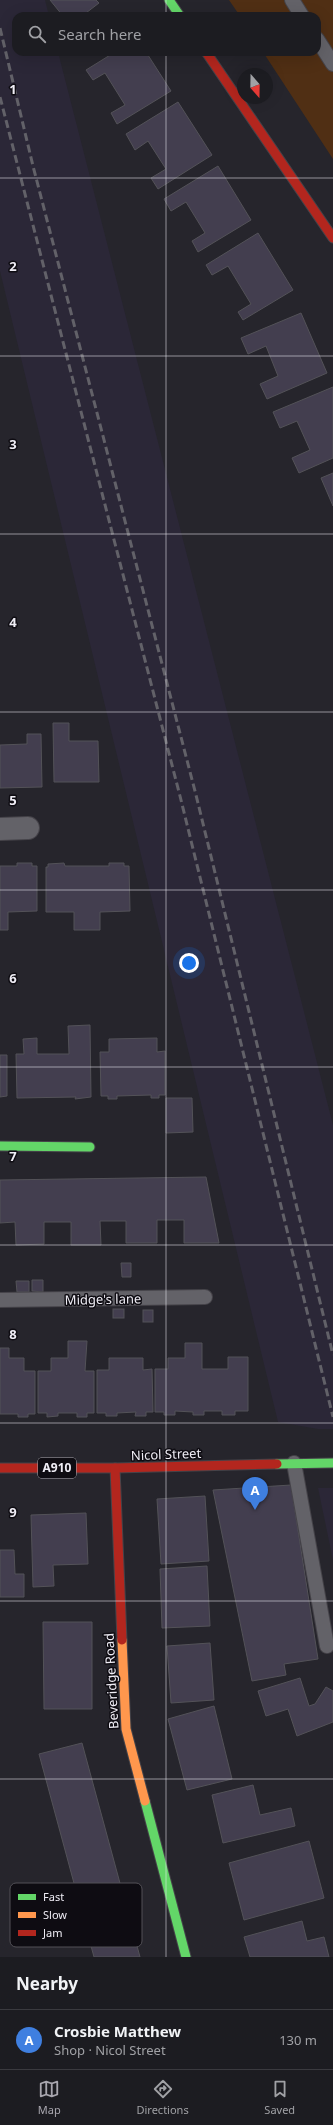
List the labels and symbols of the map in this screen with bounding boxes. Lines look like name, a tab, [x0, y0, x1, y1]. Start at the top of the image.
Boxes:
north arrow	[237, 68, 273, 104]
text: 1	[9, 80, 17, 98]
text: 2	[9, 257, 17, 275]
text: 3	[9, 435, 17, 453]
text: 4	[9, 613, 17, 631]
text: 5	[9, 791, 17, 809]
your location	[179, 953, 199, 973]
text: 6	[9, 969, 17, 987]
text: 7	[9, 1147, 17, 1165]
street label: Midge's lane	[65, 1289, 141, 1309]
text: 8	[9, 1325, 17, 1343]
street label: Nicol Street	[131, 1444, 202, 1464]
road number: A910	[38, 1458, 76, 1478]
pin: A	[242, 1477, 268, 1510]
text: 9	[9, 1503, 17, 1521]
street label: Beveridge Road	[99, 1633, 123, 1729]
legend	[10, 1883, 142, 1947]
text: Fast	[43, 1889, 64, 1904]
text: Slow	[43, 1907, 67, 1922]
text: Jam	[42, 1925, 62, 1940]

